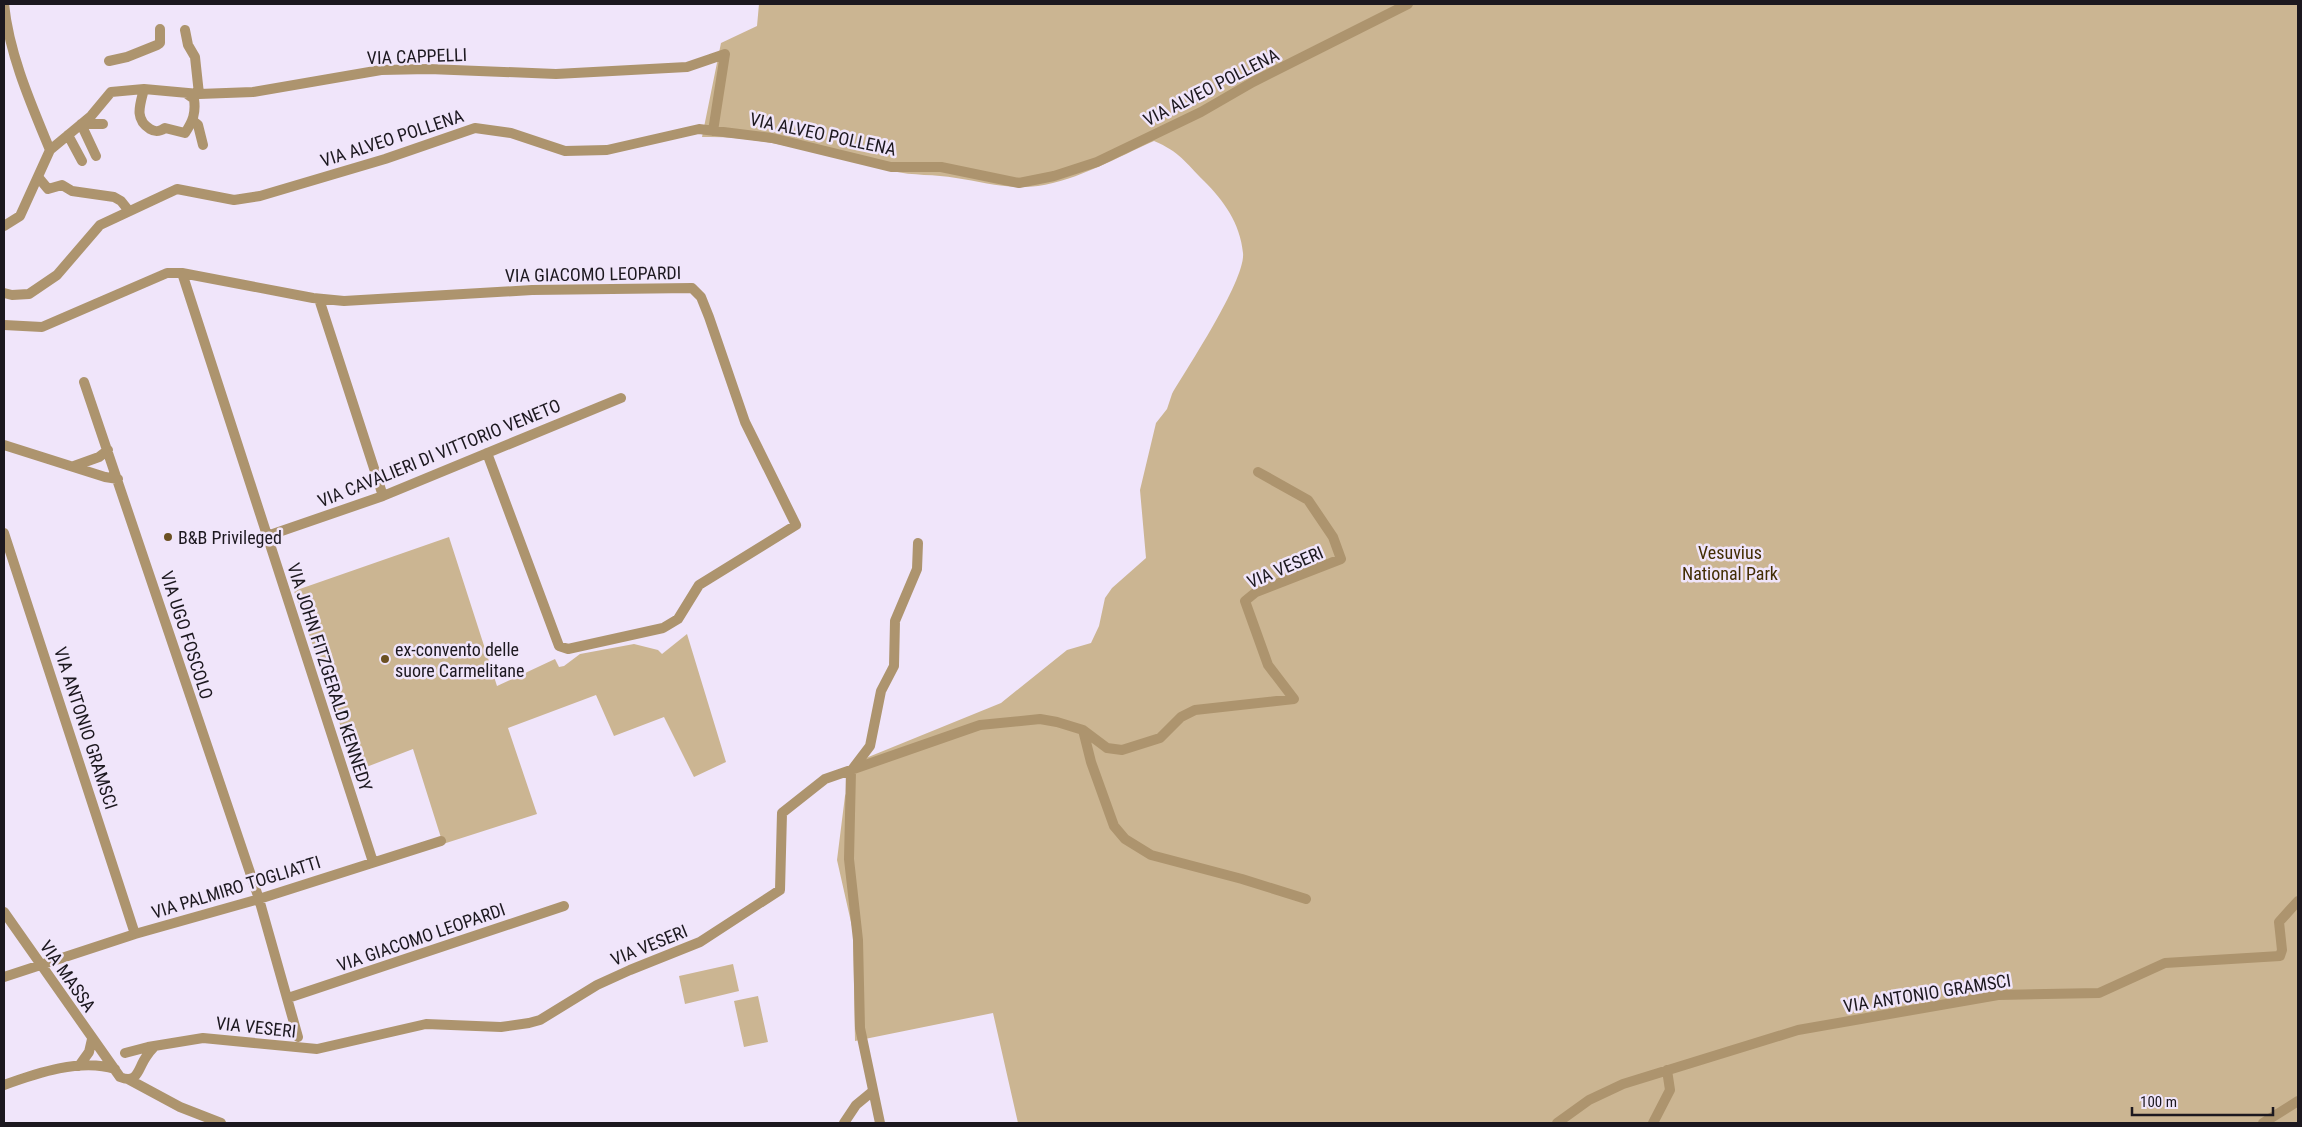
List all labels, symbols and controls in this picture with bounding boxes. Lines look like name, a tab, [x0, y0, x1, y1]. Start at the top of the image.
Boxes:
street label: VIA ALVEO POLLENA	[1140, 43, 1283, 130]
street label: VIA CAPPELLI	[366, 44, 468, 68]
street label: VIA ALVEO POLLENA	[318, 105, 467, 171]
street label: VIA ALVEO POLLENA	[748, 108, 899, 160]
street label: VIA GIACOMO LEOPARDI	[505, 262, 681, 286]
street label: VIA CAVALIERI DI VITTORIO VENETO	[315, 395, 563, 511]
place label: B&B Privileged	[178, 527, 282, 548]
marker: B&B Privileged	[162, 531, 174, 543]
street label: VIA VESERI	[1244, 542, 1326, 592]
park label: Vesuvius National Park	[1682, 542, 1778, 584]
street label: VIA JOHN FITZGERALD KENNEDY	[283, 560, 377, 794]
street label: VIA UGO FOSCOLO	[156, 568, 218, 702]
place label: ex-convento delle suore Carmelitane	[395, 639, 525, 681]
street label: VIA ANTONIO GRAMSCI	[50, 644, 122, 812]
marker: ex-convento delle suore Carmelitane	[379, 653, 391, 665]
street label: VIA PALMIRO TOGLIATTI	[149, 851, 323, 923]
street label: VIA GIACOMO LEOPARDI	[334, 898, 508, 976]
street label: VIA VESERI	[608, 920, 690, 970]
street label: VIA MASSA	[36, 936, 101, 1016]
street label: VIA ANTONIO GRAMSCI	[1842, 969, 2012, 1017]
street label: VIA VESERI	[215, 1012, 297, 1042]
scale bar	[2132, 1084, 2273, 1116]
text: 100 m	[2140, 1093, 2177, 1111]

